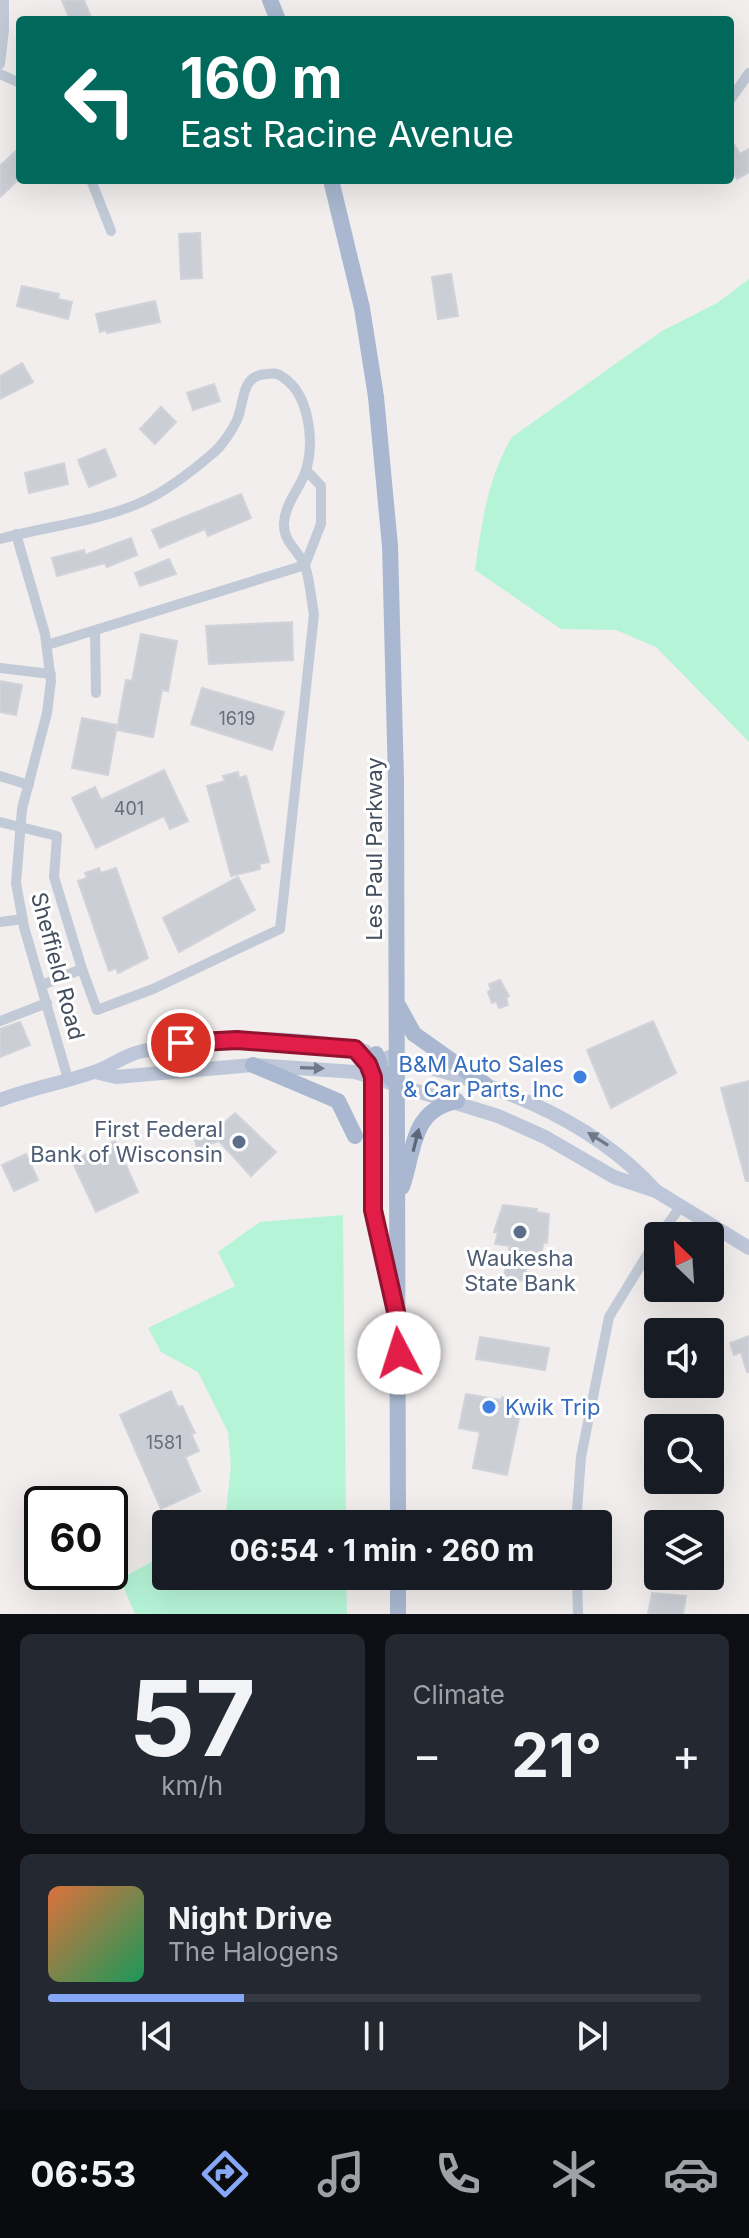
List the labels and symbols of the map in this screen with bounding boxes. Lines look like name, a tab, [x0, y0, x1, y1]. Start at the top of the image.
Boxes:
house number: 1619	[219, 708, 255, 729]
street label: Les Paul Parkway	[361, 757, 387, 941]
house number: 401	[114, 798, 144, 819]
street label: Sheffield Road	[26, 889, 90, 1043]
pin	[147, 1009, 215, 1077]
place label: B&M Auto Sales & Car Parts, Inc	[399, 1051, 564, 1102]
one-way arrow	[300, 1061, 325, 1074]
marker: B&M Auto Sales & Car Parts, Inc	[571, 1068, 589, 1086]
place label: First Federal Bank of Wisconsin	[30, 1116, 223, 1167]
one-way arrow	[411, 1128, 423, 1153]
one-way arrow	[587, 1132, 609, 1146]
marker: First Federal Bank of Wisconsin	[230, 1133, 248, 1151]
north arrow	[644, 1222, 724, 1302]
marker: Waukesha State Bank	[511, 1223, 529, 1241]
place label: Waukesha State Bank	[464, 1245, 576, 1296]
position arrow	[357, 1311, 441, 1395]
place label: Kwik Trip	[505, 1394, 600, 1420]
marker: Kwik Trip	[480, 1398, 498, 1416]
house number: 1581	[146, 1432, 182, 1453]
speed limit sign: 60	[24, 1486, 128, 1590]

